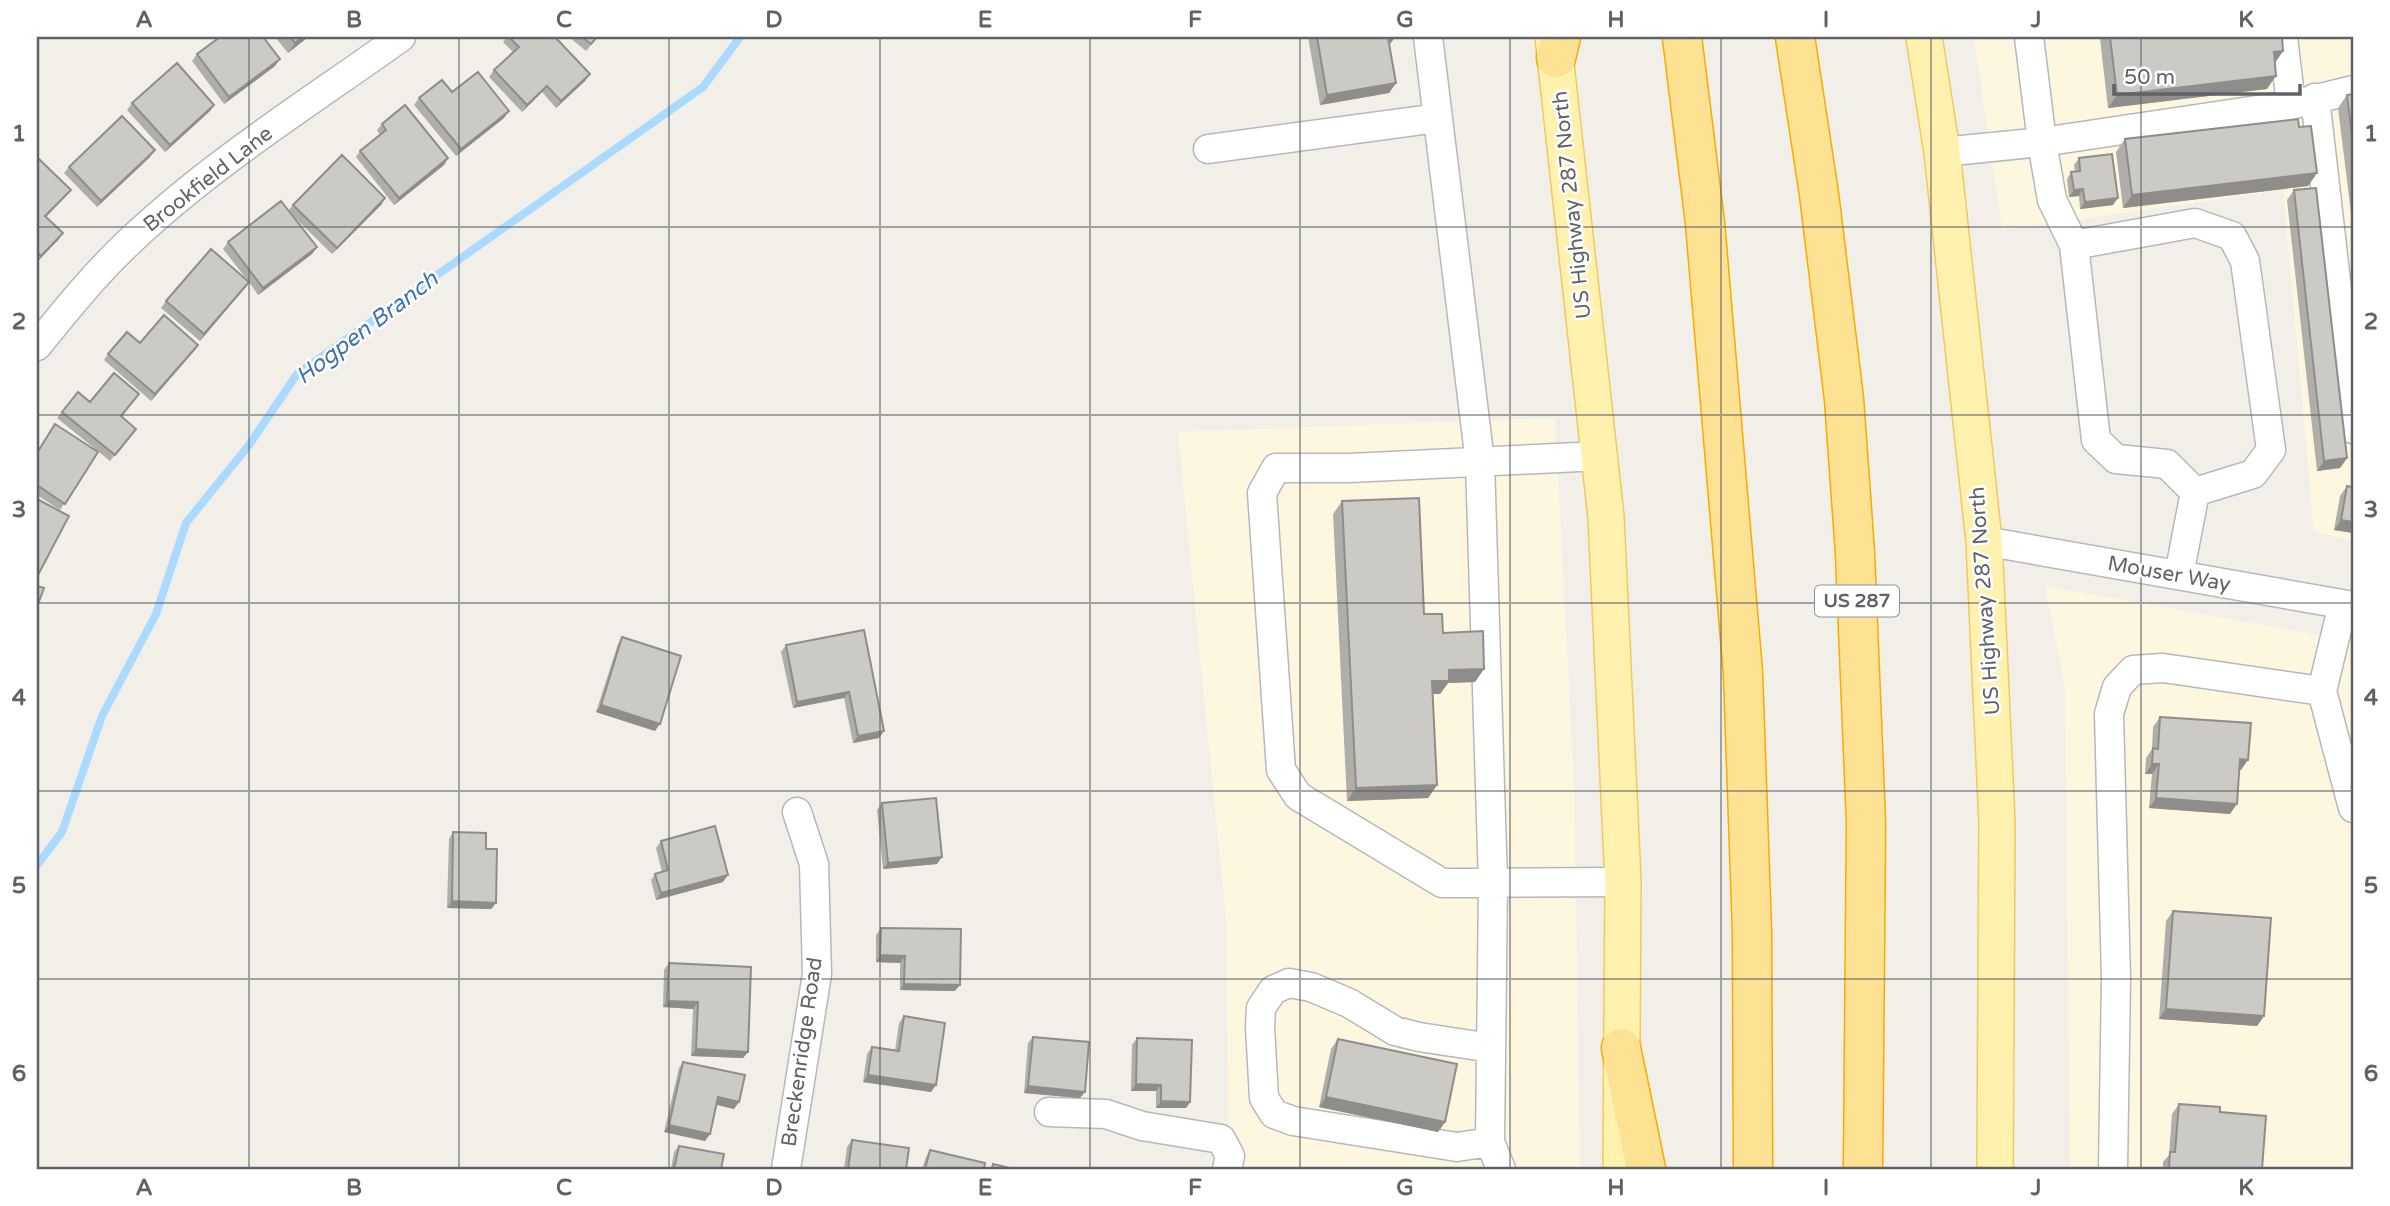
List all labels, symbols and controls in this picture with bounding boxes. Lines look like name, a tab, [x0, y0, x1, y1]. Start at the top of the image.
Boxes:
text: A	[135, 6, 153, 34]
text: B	[346, 6, 362, 34]
text: C	[556, 6, 572, 34]
text: D	[765, 6, 783, 34]
text: E	[978, 6, 992, 34]
text: F	[1188, 6, 1202, 34]
text: G	[1396, 6, 1414, 34]
text: H	[1607, 6, 1625, 34]
text: I	[1823, 6, 1829, 34]
text: J	[2030, 6, 2041, 34]
text: K	[2238, 6, 2254, 34]
scale bar	[2114, 52, 2299, 96]
text: 50 m	[2124, 65, 2175, 90]
street label: US Highway 287 North	[1548, 90, 1596, 320]
text: 1	[12, 120, 26, 148]
text: 1	[2364, 120, 2378, 148]
street label: Brookfield Lane	[138, 121, 278, 237]
water label: Hogpen Branch	[290, 265, 444, 391]
text: 2	[12, 308, 26, 336]
text: 2	[2364, 308, 2378, 336]
street label: US Highway 287 North	[1965, 486, 2005, 716]
text: 3	[12, 496, 26, 524]
text: 3	[2364, 496, 2378, 524]
street label: Mouser Way	[2106, 551, 2232, 597]
road number: US 287	[1815, 586, 1899, 616]
text: 4	[12, 684, 27, 712]
text: 4	[2364, 684, 2379, 712]
text: 5	[12, 872, 26, 900]
text: 5	[2364, 872, 2378, 900]
street label: Breckenridge Road	[776, 956, 828, 1148]
text: 6	[12, 1060, 26, 1088]
text: 6	[2364, 1060, 2378, 1088]
text: A	[135, 1174, 153, 1202]
text: B	[346, 1174, 362, 1202]
text: C	[556, 1174, 572, 1202]
text: D	[765, 1174, 783, 1202]
text: E	[978, 1174, 992, 1202]
text: F	[1188, 1174, 1202, 1202]
text: G	[1396, 1174, 1414, 1202]
text: H	[1607, 1174, 1625, 1202]
text: I	[1823, 1174, 1829, 1202]
text: J	[2030, 1174, 2041, 1202]
text: K	[2238, 1174, 2254, 1202]

